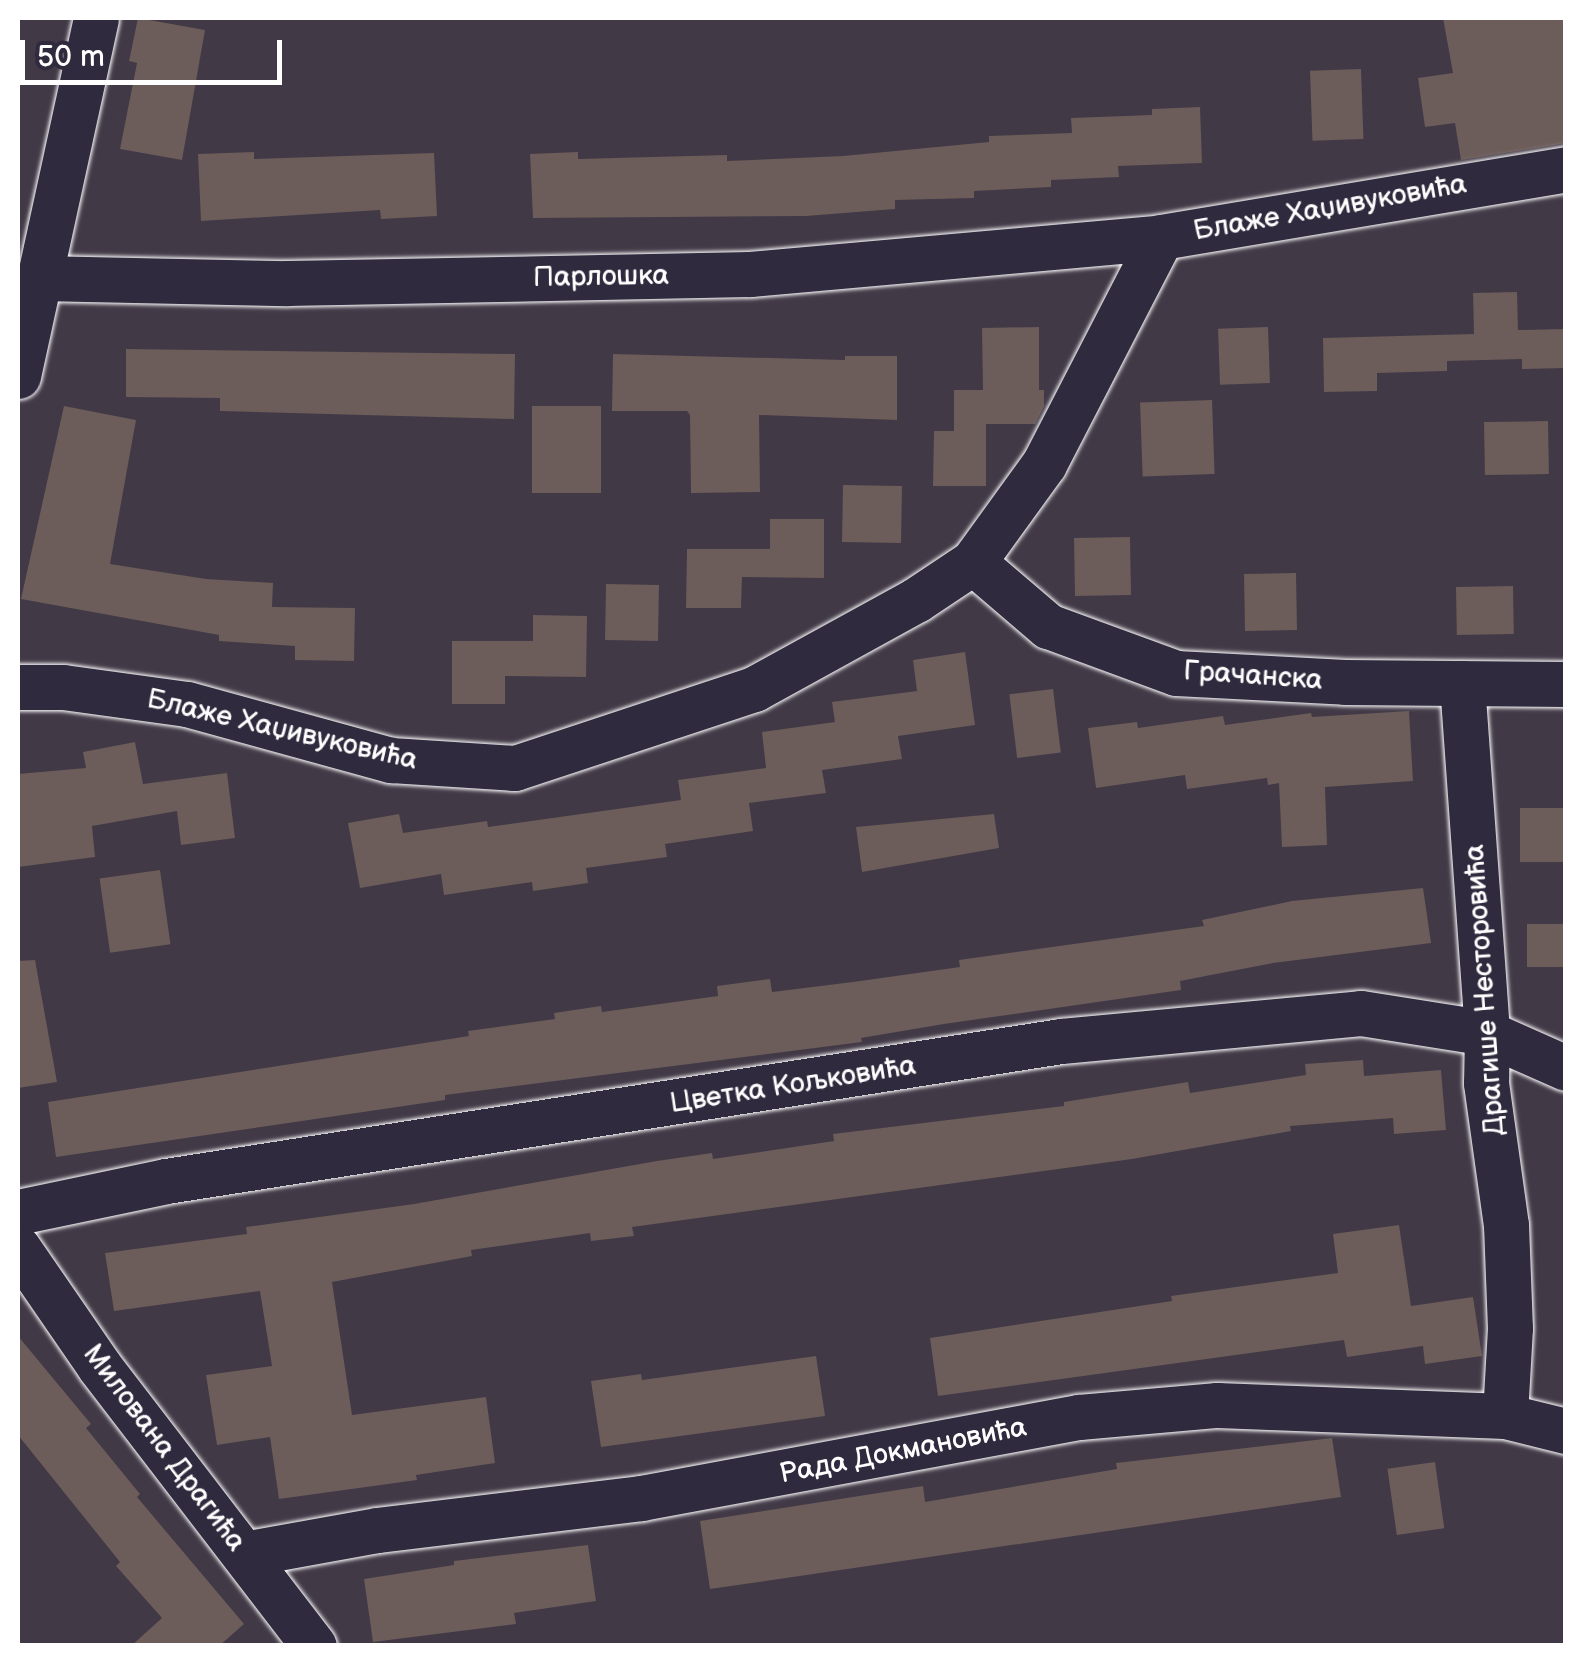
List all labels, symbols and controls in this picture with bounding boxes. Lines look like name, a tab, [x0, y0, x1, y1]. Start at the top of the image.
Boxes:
scale bar	[25, 20, 288, 82]
text: 50 m	[37, 39, 105, 75]
street label: Блаже Хаџивуковића	[1191, 167, 1469, 249]
street label: Парлошка	[533, 259, 669, 295]
street label: Грачанска	[1182, 654, 1324, 698]
street label: Блаже Хаџивуковића	[144, 683, 420, 777]
street label: Драгише Несторовића	[1458, 843, 1512, 1137]
street label: Цветка Кољковића	[668, 1049, 918, 1121]
street label: Милована Драгића	[75, 1338, 253, 1558]
street label: Рада Докмановића	[777, 1411, 1029, 1491]

